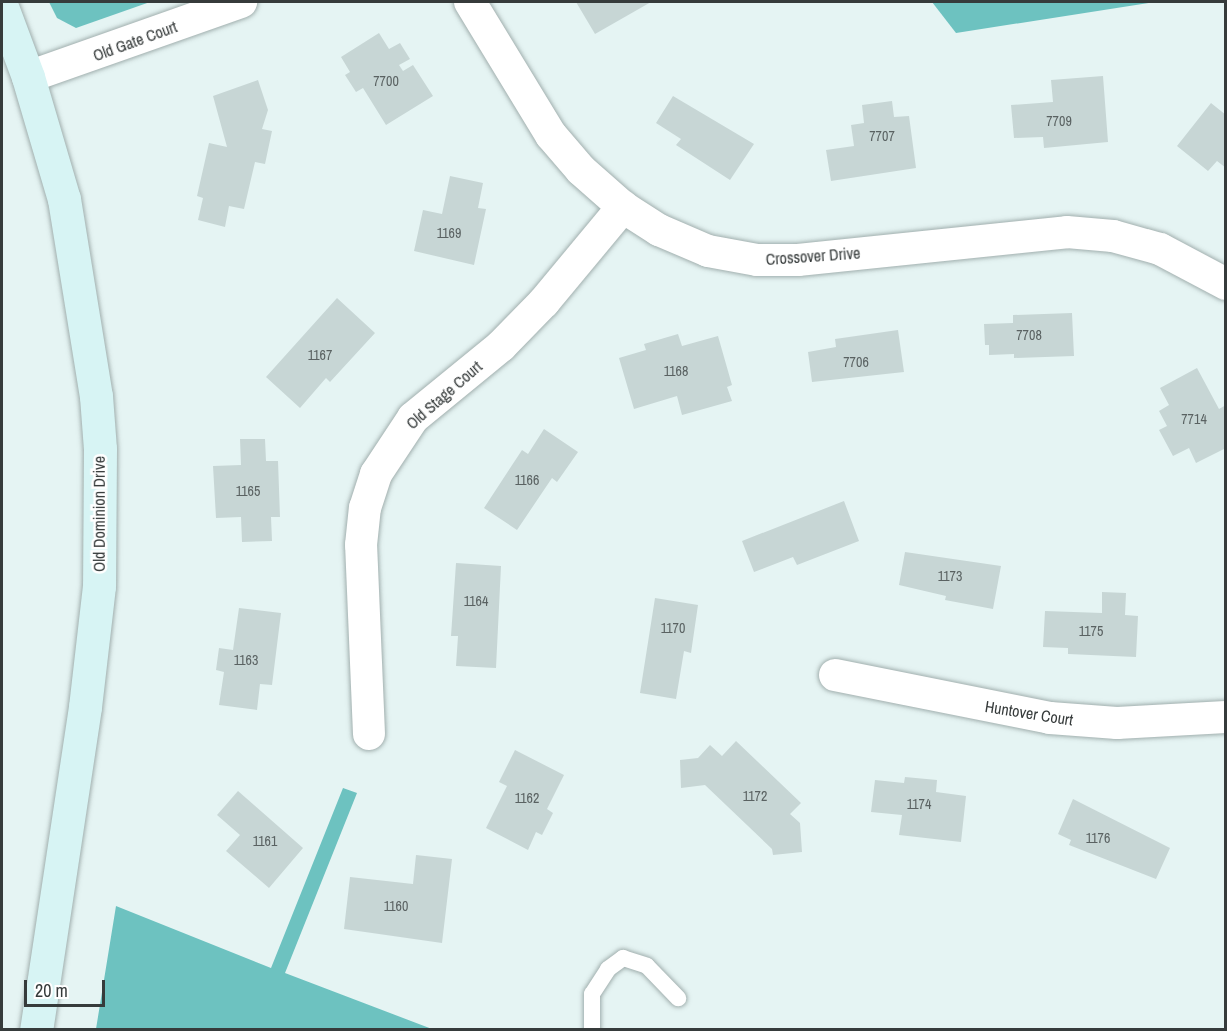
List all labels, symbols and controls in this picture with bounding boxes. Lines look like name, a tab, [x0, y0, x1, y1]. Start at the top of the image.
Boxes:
street label: Old Gate Court	[90, 17, 180, 65]
house number: 7700	[373, 73, 399, 89]
house number: 7709	[1046, 113, 1072, 129]
house number: 7707	[869, 128, 895, 144]
house number: 1169	[437, 225, 461, 241]
street label: Crossover Drive	[765, 243, 861, 269]
house number: 7708	[1016, 327, 1042, 343]
house number: 1167	[308, 347, 332, 363]
house number: 7706	[843, 354, 869, 370]
street label: Old Stage Court	[402, 357, 486, 433]
house number: 1168	[664, 363, 688, 379]
house number: 7714	[1181, 411, 1207, 427]
street label: Old Dominion Drive	[89, 456, 109, 572]
house number: 1166	[515, 472, 539, 488]
house number: 1165	[236, 483, 260, 499]
house number: 1173	[938, 568, 962, 584]
house number: 1164	[464, 593, 488, 609]
house number: 1170	[661, 620, 685, 636]
house number: 1175	[1079, 623, 1103, 639]
house number: 1163	[234, 652, 258, 668]
street label: Huntover Court	[984, 697, 1074, 729]
house number: 1172	[743, 788, 767, 804]
house number: 1162	[515, 790, 539, 806]
house number: 1174	[907, 796, 931, 812]
house number: 1176	[1086, 830, 1110, 846]
house number: 1161	[253, 833, 277, 849]
house number: 1160	[384, 898, 408, 914]
scale bar	[27, 968, 108, 1006]
text: 20 m	[35, 978, 68, 1003]

